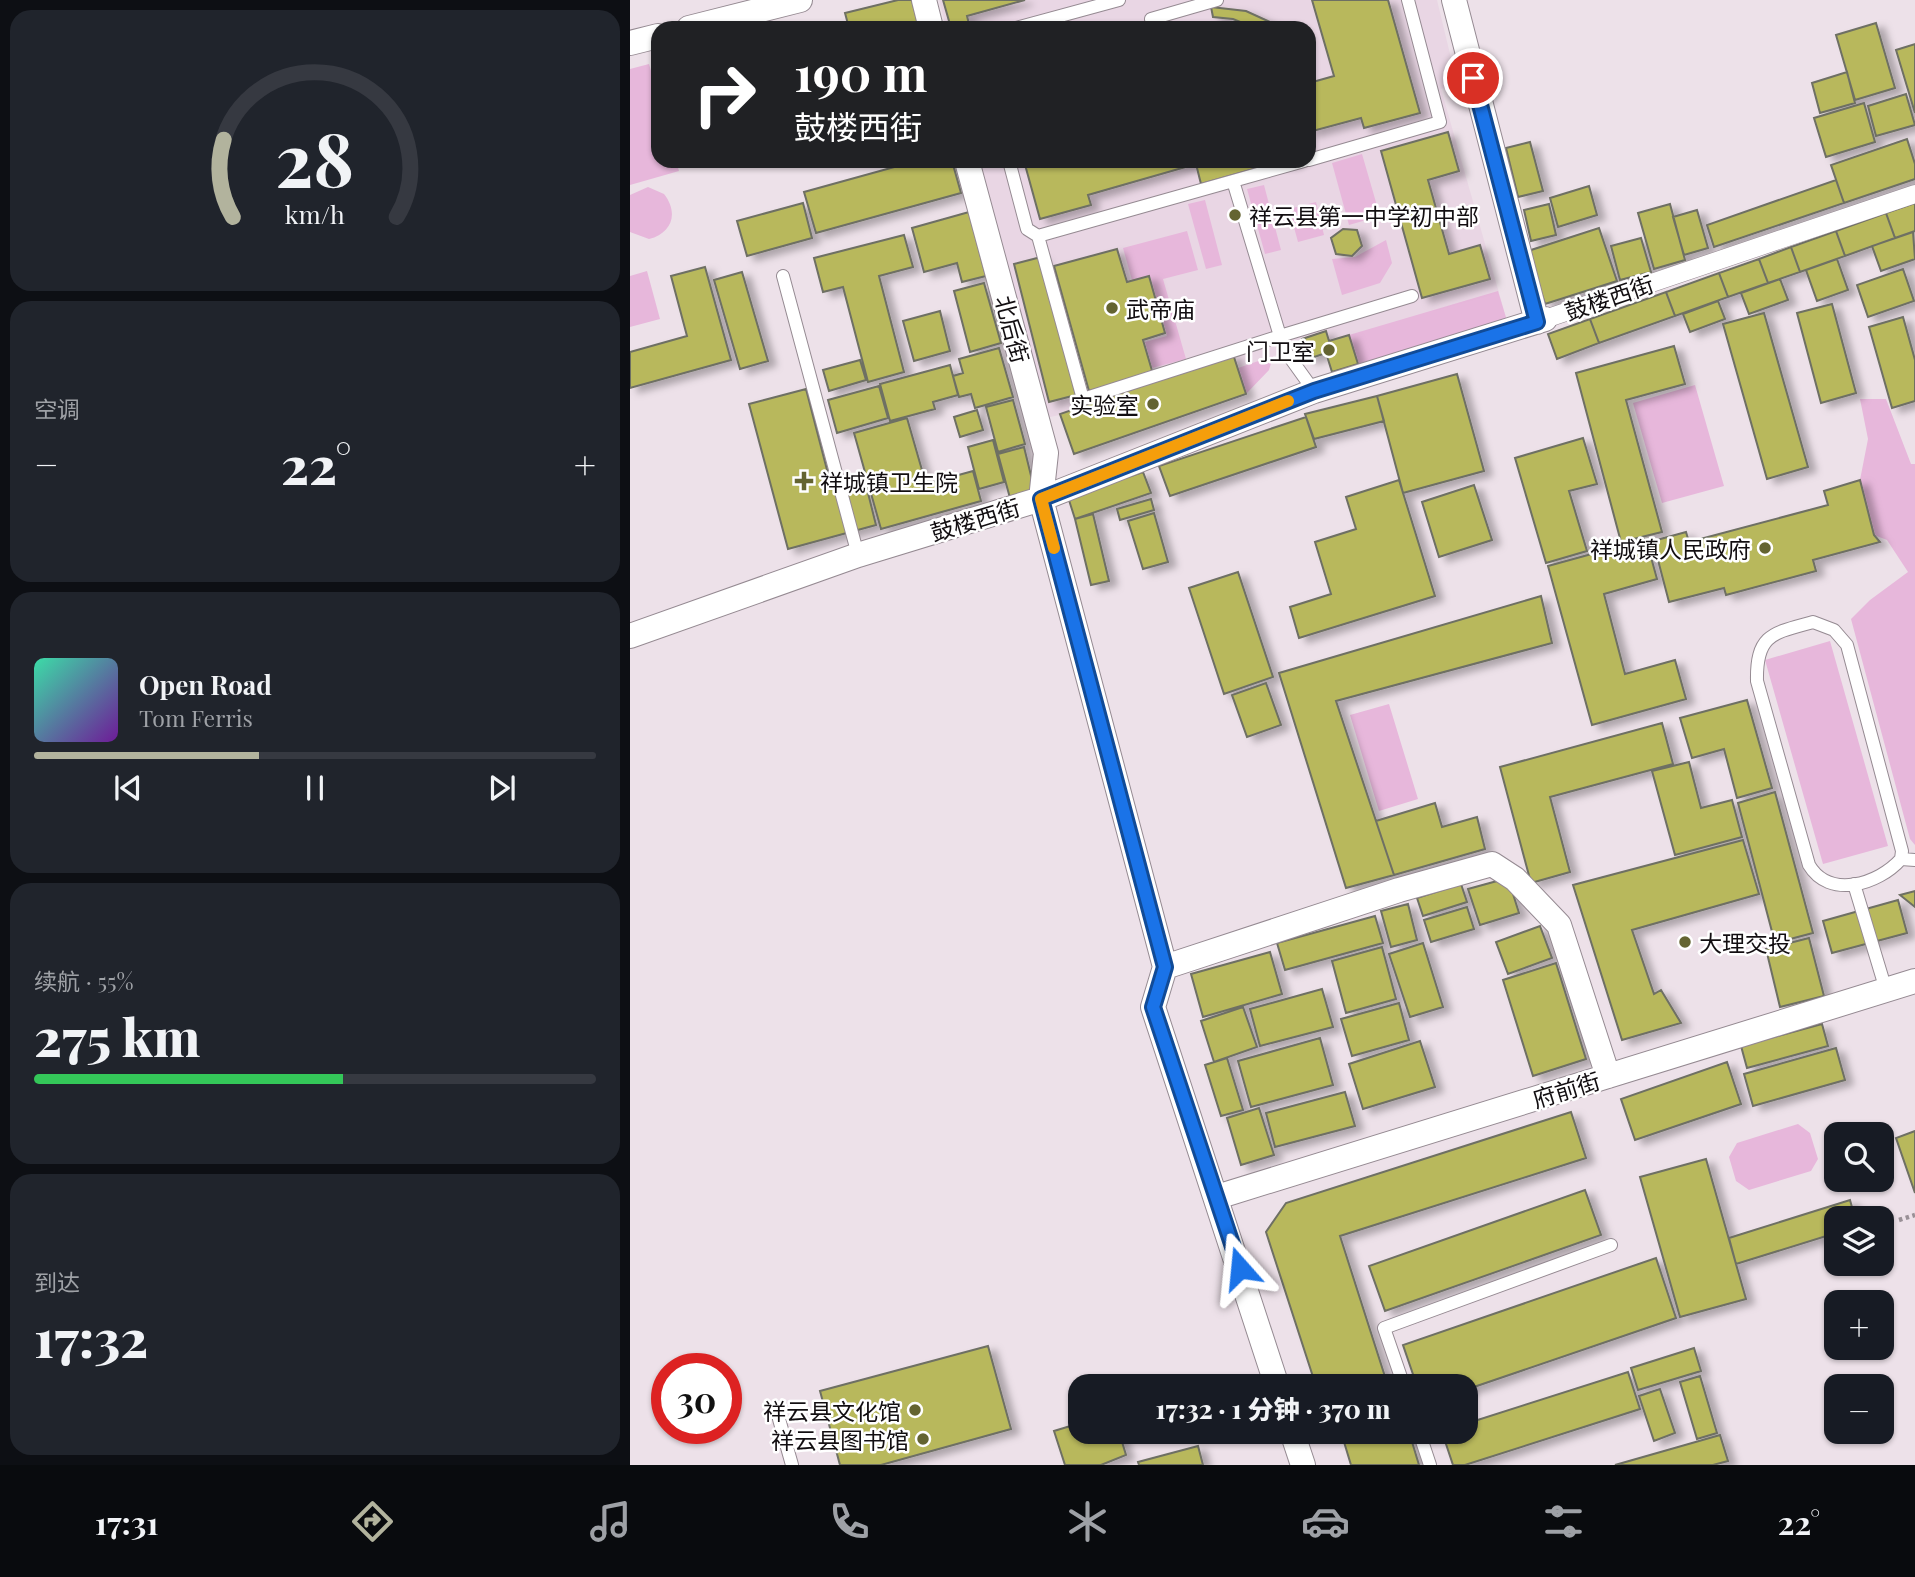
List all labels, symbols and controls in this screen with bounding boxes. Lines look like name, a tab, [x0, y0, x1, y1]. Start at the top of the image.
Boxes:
text: 190 m	[794, 39, 927, 104]
pin	[1443, 48, 1503, 108]
icon: right	[679, 49, 770, 140]
icon: arrive	[1454, 59, 1492, 97]
text: 鼓楼西街	[794, 104, 922, 147]
text: 28	[276, 108, 354, 205]
text: km/h	[285, 196, 345, 229]
place label: 祥云县第一中学初中部	[1249, 200, 1479, 231]
marker: 祥云县第一中学初中部	[1227, 207, 1243, 223]
street label: 鼓楼西街	[1560, 267, 1658, 327]
street label: 北后街	[989, 292, 1037, 366]
place label: 武帝庙	[1126, 293, 1195, 324]
marker: 武帝庙	[1104, 300, 1120, 316]
place label: 门卫室	[1246, 335, 1315, 366]
marker: 门卫室	[1321, 342, 1337, 358]
place label: 实验室	[1070, 389, 1139, 420]
text: 空调	[34, 393, 80, 424]
marker: 实验室	[1145, 396, 1161, 412]
text: 22°	[281, 429, 351, 498]
text: −	[34, 438, 59, 489]
text: +	[574, 438, 596, 489]
place label: 祥城镇卫生院	[820, 466, 958, 497]
marker: 祥城镇卫生院	[794, 471, 814, 491]
street label: 鼓楼西街	[926, 491, 1024, 547]
place label: 祥城镇人民政府	[1590, 533, 1751, 564]
marker: 祥城镇人民政府	[1757, 540, 1773, 556]
text: Open Road	[139, 667, 272, 702]
text: Tom Ferris	[139, 702, 253, 733]
icon: previous	[109, 769, 147, 807]
icon: pause	[296, 769, 334, 807]
icon: next	[483, 769, 521, 807]
place label: 大理交投	[1699, 927, 1791, 958]
marker: 大理交投	[1677, 934, 1693, 950]
text: 续航 · 55%	[34, 965, 134, 996]
text: 275 km	[34, 1001, 200, 1070]
street label: 府前街	[1528, 1064, 1604, 1114]
map controls	[1824, 1122, 1894, 1444]
button: search	[1824, 1122, 1894, 1192]
button: layers	[1824, 1206, 1894, 1276]
position arrow	[1203, 1231, 1277, 1305]
text: 到达	[34, 1266, 80, 1297]
button: +	[1824, 1290, 1894, 1360]
text: 17:32	[34, 1302, 148, 1371]
speed limit sign: 30	[651, 1353, 742, 1444]
button: −	[1824, 1374, 1894, 1444]
text: 17:32 · 1 分钟 · 370 m	[1156, 1391, 1390, 1426]
place label: 祥云县文化馆	[763, 1395, 901, 1426]
marker: 祥云县文化馆	[907, 1402, 923, 1418]
place label: 祥云县图书馆	[771, 1424, 909, 1455]
marker: 祥云县图书馆	[915, 1431, 931, 1447]
icon: directions	[348, 1497, 397, 1546]
icon: music	[586, 1497, 635, 1546]
icon: phone	[825, 1497, 874, 1546]
icon: climate	[1063, 1497, 1112, 1546]
icon: car	[1301, 1497, 1350, 1546]
icon: filters	[1539, 1497, 1588, 1546]
text: 17:31	[95, 1500, 159, 1543]
text: 22°	[1778, 1500, 1820, 1543]

